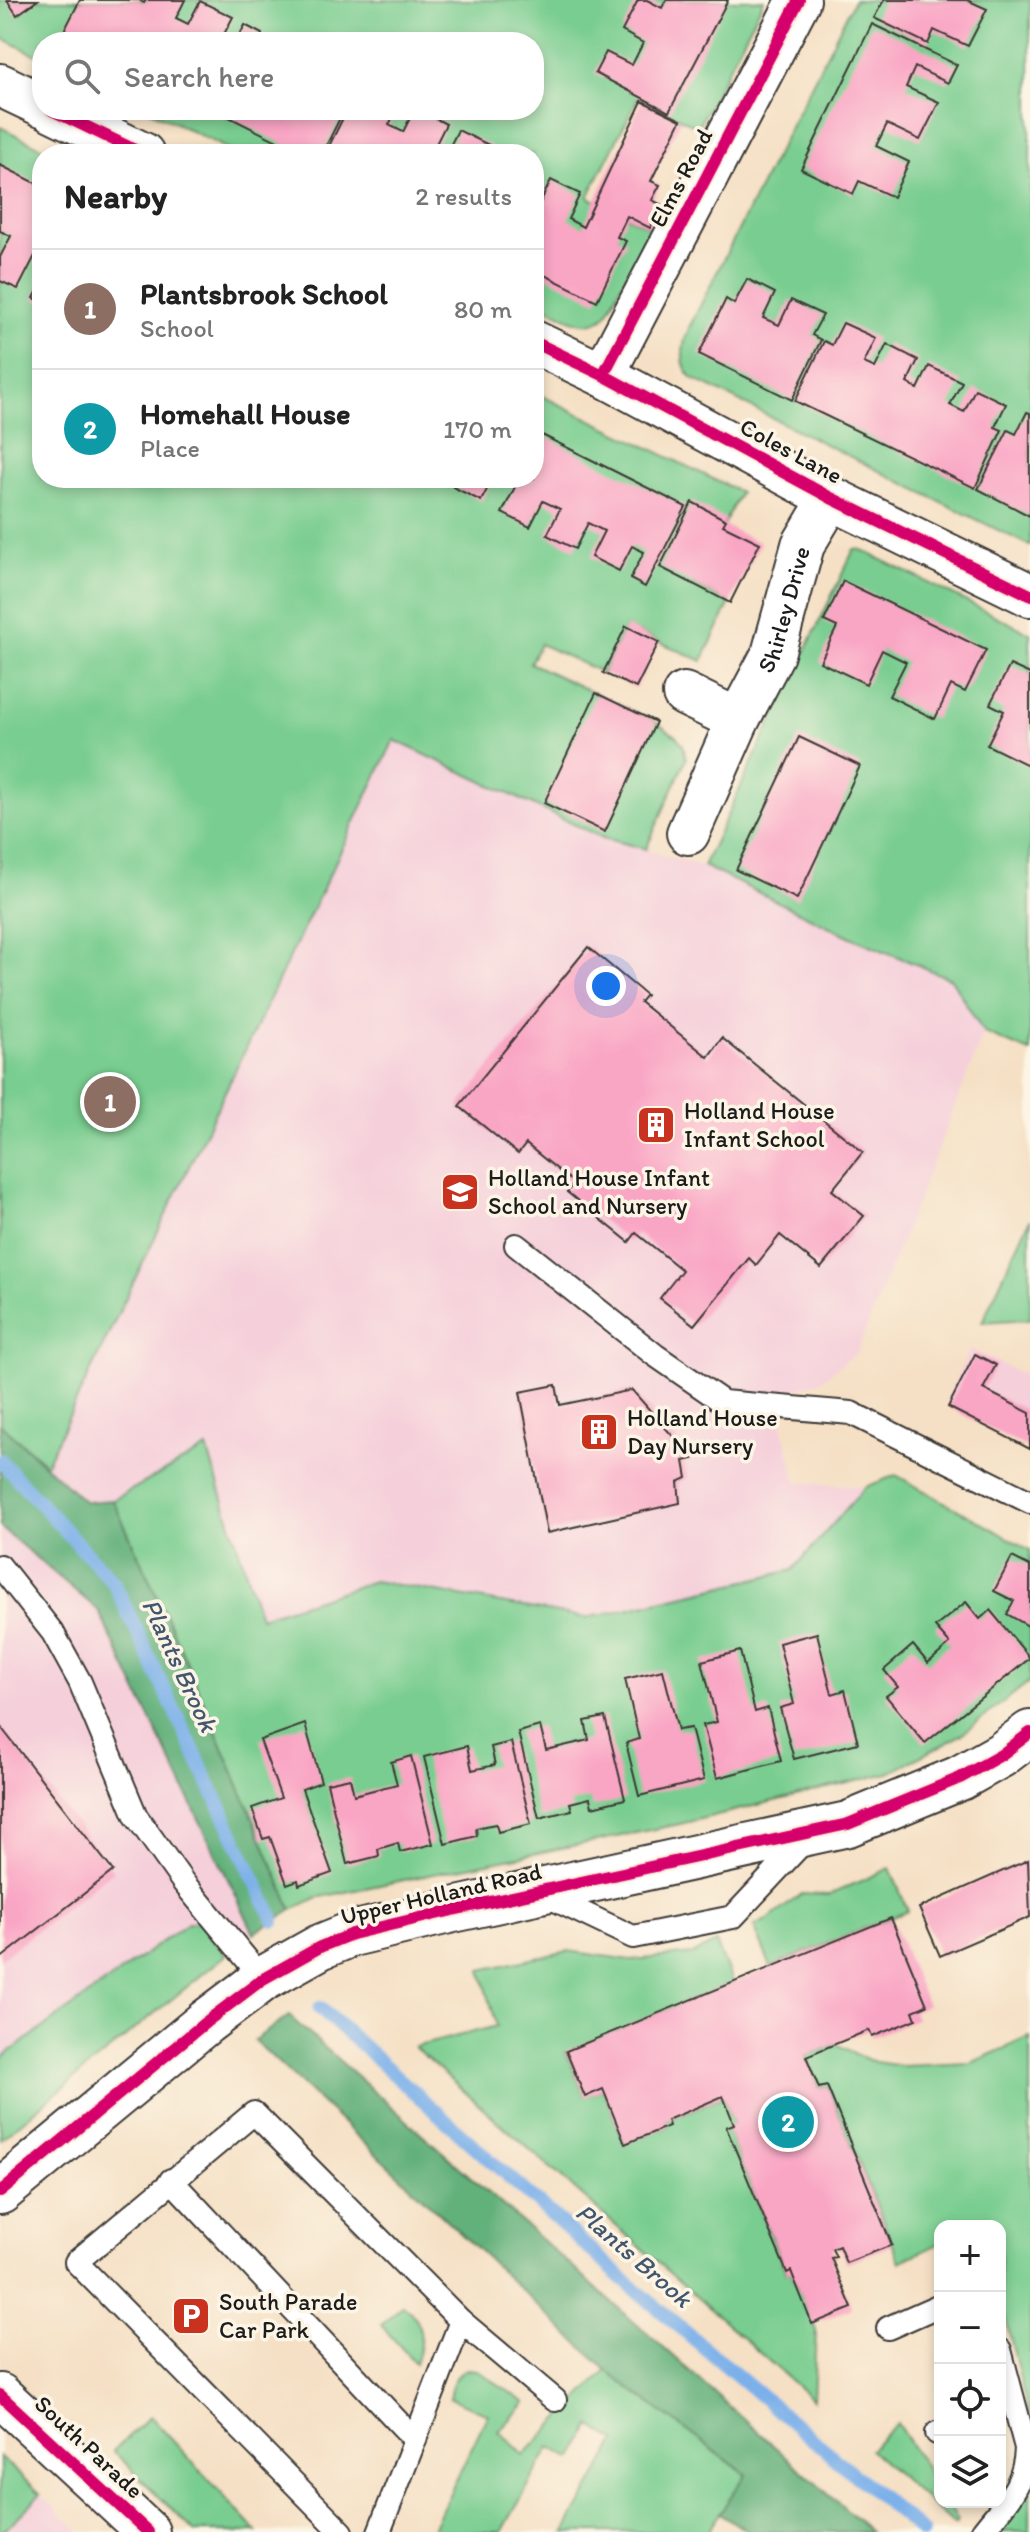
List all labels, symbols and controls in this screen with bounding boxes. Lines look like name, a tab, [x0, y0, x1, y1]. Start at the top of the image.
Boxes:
search box	[32, 32, 544, 120]
icon: search	[60, 54, 104, 98]
text: Search here	[124, 58, 274, 95]
street label: Elms Road	[643, 124, 719, 232]
text: Nearby	[64, 176, 167, 217]
text: 2 results	[415, 180, 512, 212]
text: Plantsbrook School	[140, 275, 388, 312]
text: 1	[84, 293, 96, 325]
text: 80 m	[454, 293, 512, 325]
text: School	[140, 312, 214, 344]
text: Homehall House	[140, 395, 351, 432]
street label: Coles Lane	[735, 412, 847, 490]
text: 2	[83, 413, 97, 445]
text: 170 m	[443, 413, 512, 445]
text: Place	[140, 432, 200, 464]
street label: Shirley Drive	[751, 543, 816, 678]
your location	[586, 966, 626, 1006]
pin: 1	[84, 1072, 136, 1132]
place label: Holland House Infant School	[684, 1096, 835, 1153]
building icon: Holland House Infant School	[635, 1104, 677, 1146]
place label: Holland House Infant School and Nursery	[488, 1163, 710, 1220]
school or university icon: Holland House Infant School and Nursery	[439, 1171, 481, 1213]
place label: Holland House Day Nursery	[627, 1403, 778, 1460]
building icon: Holland House Day Nursery	[578, 1411, 620, 1453]
water label: Plants Brook	[135, 1593, 225, 1738]
street label: Upper Holland Road	[338, 1856, 544, 1931]
pin: 2	[762, 2092, 814, 2152]
water label: Plants Brook	[569, 2196, 700, 2315]
map controls	[934, 2220, 1006, 2508]
button: +	[934, 2220, 1006, 2292]
place label: South Parade Car Park	[219, 2287, 357, 2344]
button: −	[934, 2292, 1006, 2364]
parking icon: South Parade Car Park	[170, 2295, 212, 2337]
button: locate	[934, 2364, 1006, 2436]
street label: South Parade	[29, 2389, 150, 2504]
button: layers	[934, 2436, 1006, 2508]

